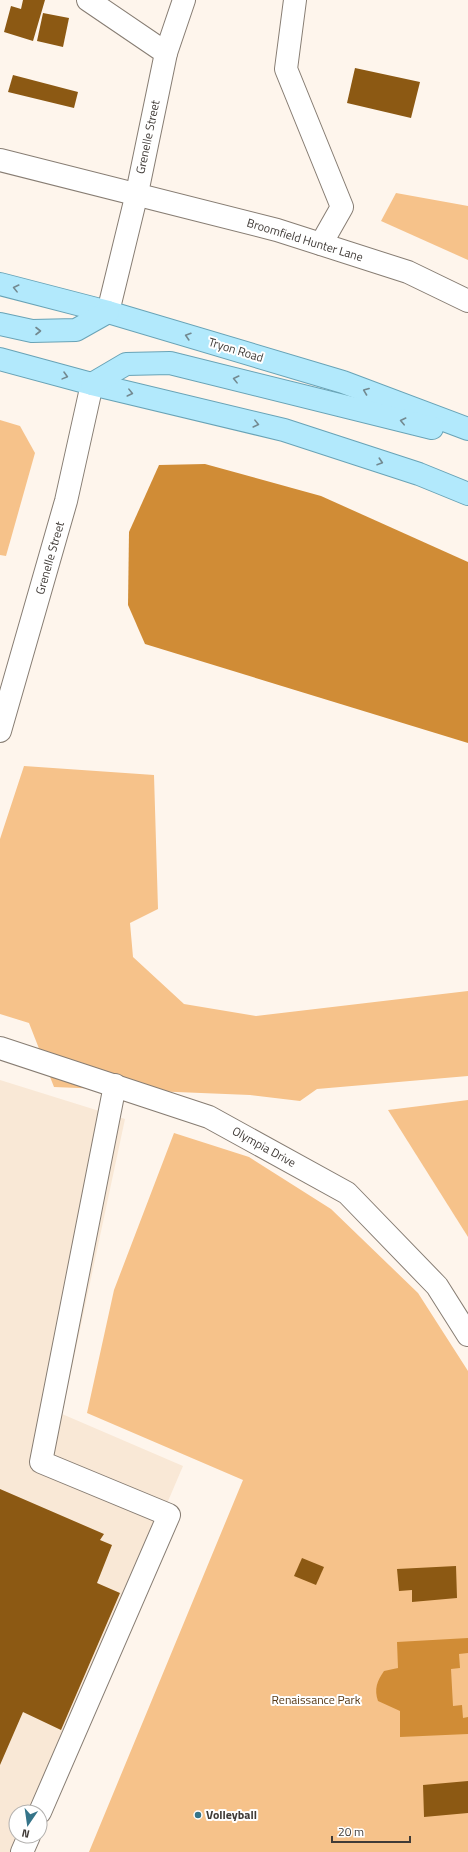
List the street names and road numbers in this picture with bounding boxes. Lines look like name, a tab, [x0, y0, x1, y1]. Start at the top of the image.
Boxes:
street label: Grenelle Street	[130, 97, 165, 176]
street label: Broomfield Hunter Lane	[245, 213, 366, 266]
street label: Tryon Road	[206, 332, 266, 367]
street label: Grenelle Street	[30, 518, 69, 597]
street label: Olympia Drive	[229, 1121, 300, 1172]

